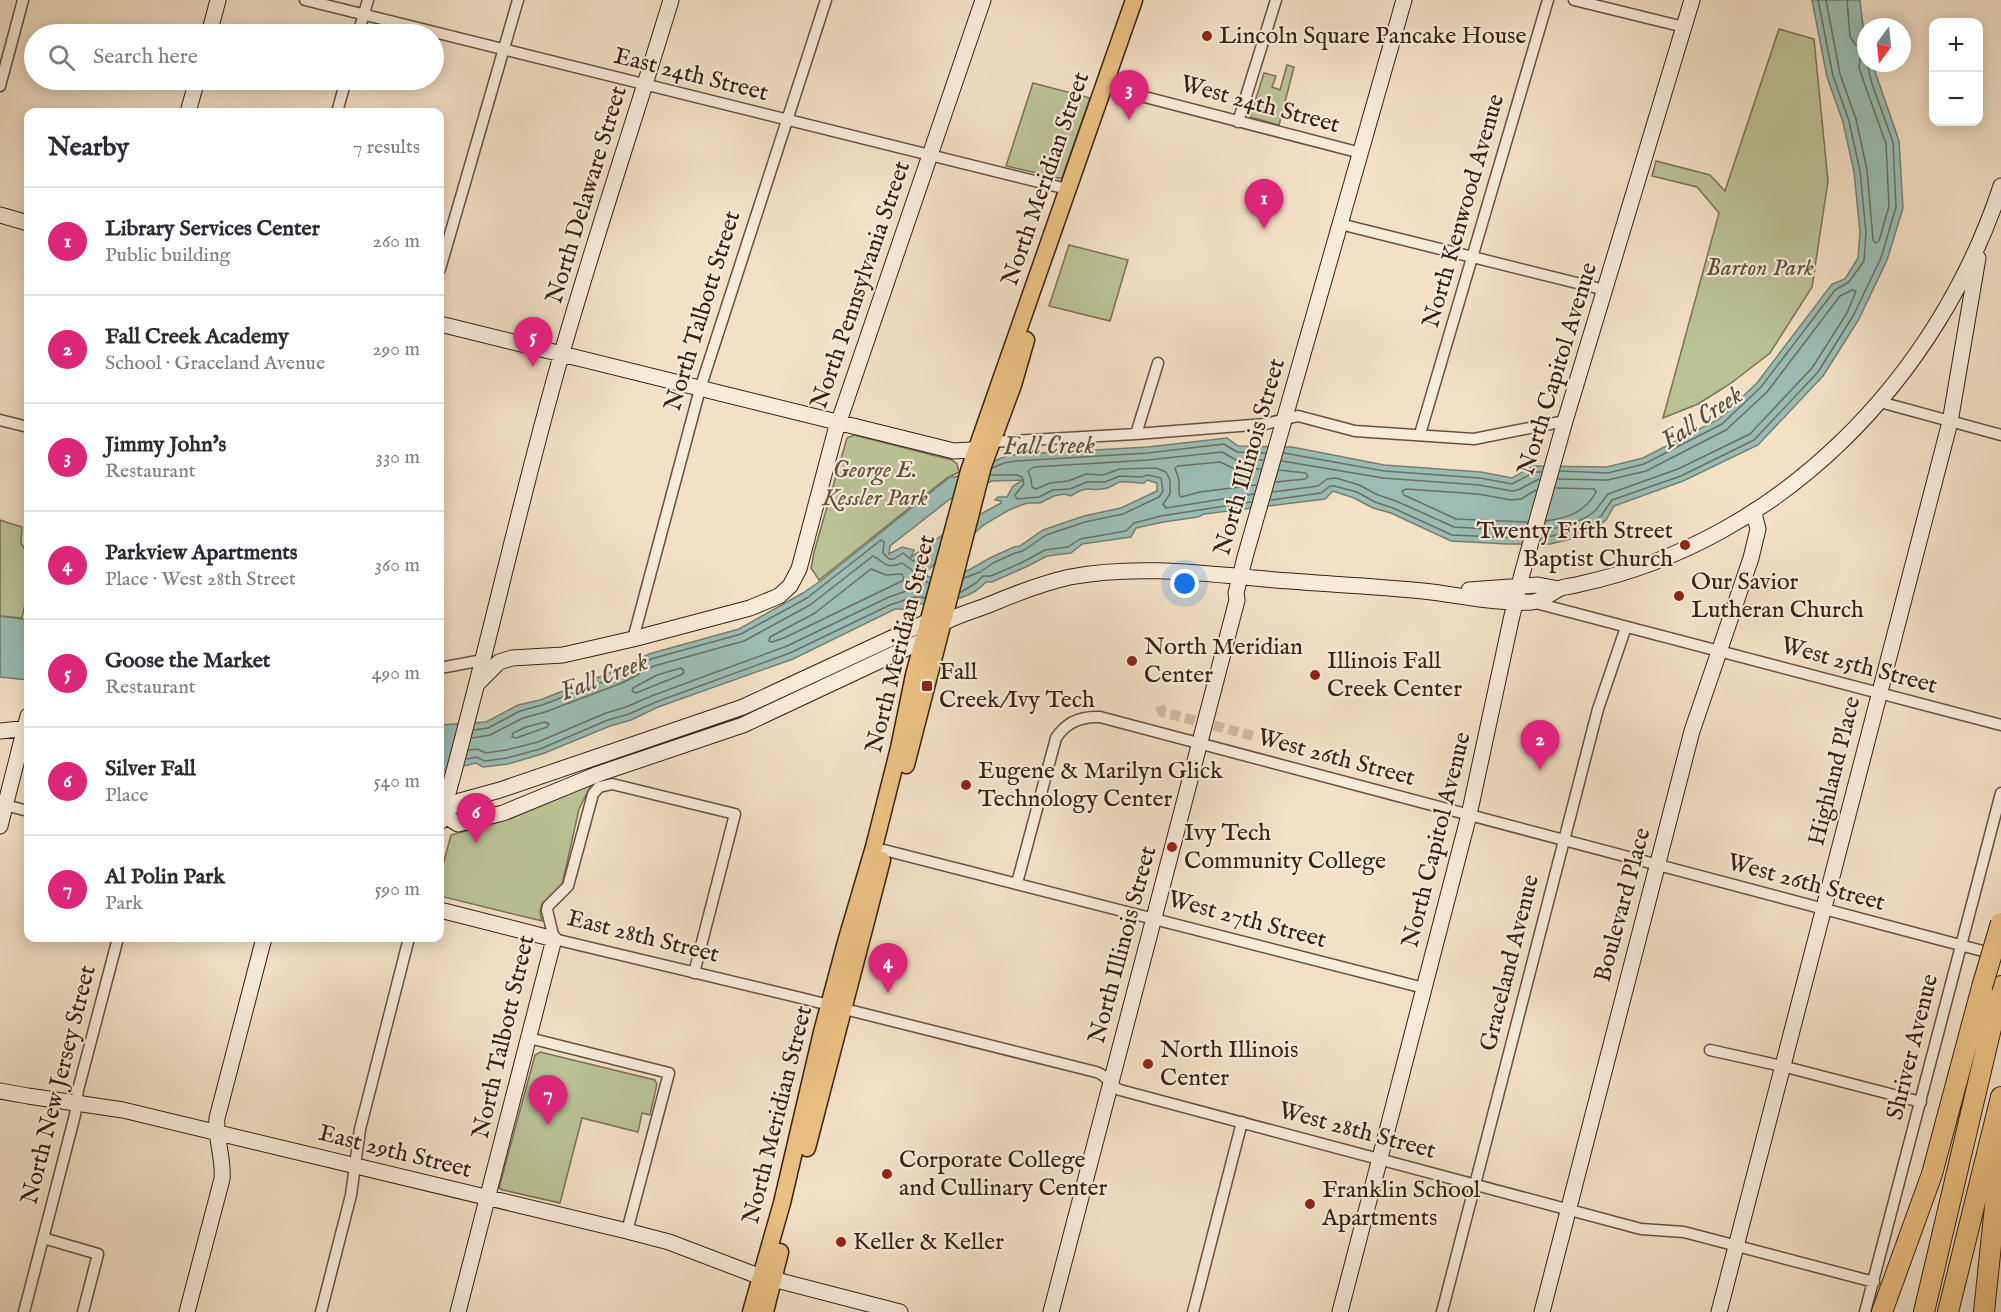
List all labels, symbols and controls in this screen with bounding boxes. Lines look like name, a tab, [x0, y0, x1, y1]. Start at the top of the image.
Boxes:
north arrow	[1857, 18, 1911, 72]
map controls	[1929, 18, 1983, 126]
button: +	[1929, 18, 1983, 72]
place label: Lincoln Square Pancake House	[1219, 21, 1527, 52]
search box	[24, 24, 444, 90]
marker: Lincoln Square Pancake House	[1200, 29, 1214, 43]
icon: search	[45, 41, 78, 74]
street label: East 24th Street	[611, 41, 771, 109]
text: Search here	[93, 43, 198, 71]
street label: North Meridian Street	[995, 68, 1097, 290]
street label: West 24th Street	[1177, 69, 1343, 141]
pin: 3	[1110, 70, 1148, 120]
button: −	[1929, 72, 1983, 126]
street label: North Delaware Street	[539, 83, 635, 307]
street label: North Kenwood Avenue	[1416, 91, 1512, 331]
text: Nearby	[48, 131, 129, 164]
text: 7 results	[353, 135, 420, 160]
street label: North Pennsylvania Street	[804, 157, 918, 413]
pin: 1	[1244, 180, 1284, 229]
street label: North Talbott Street	[658, 207, 748, 415]
text: Library Services Center	[105, 215, 320, 243]
text: 1	[64, 229, 71, 254]
text: 260 m	[373, 229, 420, 254]
text: Public building	[105, 243, 230, 268]
park label: Barton Park	[1706, 253, 1814, 284]
street label: North Capitol Avenue	[1511, 259, 1605, 479]
pin: 5	[514, 318, 552, 367]
text: Fall Creek Academy	[105, 323, 289, 351]
text: 2	[63, 337, 72, 362]
text: 290 m	[372, 337, 420, 362]
text: School · Graceland Avenue	[105, 351, 325, 376]
street label: North Illinois Street	[1207, 355, 1293, 559]
water label: Fall Creek	[1655, 378, 1750, 457]
water label: Fall Creek	[1003, 429, 1096, 463]
text: Jimmy John's	[105, 431, 226, 459]
text: 3	[64, 445, 71, 470]
text: 330 m	[375, 445, 420, 470]
park label: George E. Kessler Park	[821, 455, 928, 514]
text: Restaurant	[105, 459, 196, 484]
place label: Twenty Fifth Street Baptist Church	[1477, 516, 1673, 575]
street label: North Meridian Street	[859, 532, 943, 756]
marker: Twenty Fifth Street Baptist Church	[1678, 538, 1692, 552]
text: Parkview Apartments	[105, 539, 298, 567]
text: 4	[63, 553, 72, 578]
text: 360 m	[374, 553, 420, 578]
text: Place · West 28th Street	[105, 567, 296, 592]
place label: Our Savior Lutheran Church	[1691, 567, 1864, 626]
your location	[1170, 569, 1199, 598]
marker: Our Savior Lutheran Church	[1672, 589, 1686, 603]
street label: West 25th Street	[1778, 630, 1940, 702]
place label: North Meridian Center	[1144, 632, 1303, 691]
water label: Fall Creek	[555, 645, 653, 709]
place label: Illinois Fall Creek Center	[1327, 646, 1462, 705]
text: Goose the Market	[105, 647, 270, 675]
marker: North Meridian Center	[1125, 654, 1139, 668]
place label: Fall Creek/Ivy Tech	[939, 657, 1095, 716]
text: 5	[64, 661, 71, 686]
text: 490 m	[372, 661, 420, 686]
marker: Illinois Fall Creek Center	[1308, 668, 1322, 682]
text: Restaurant	[105, 675, 196, 700]
marker: Fall Creek/Ivy Tech	[920, 679, 934, 693]
street label: Highland Place	[1801, 693, 1869, 849]
pin: 2	[1520, 720, 1560, 770]
street label: West 26th Street	[1254, 722, 1418, 794]
street label: North Capitol Avenue	[1395, 729, 1479, 951]
text: Silver Fall	[105, 755, 196, 783]
place label: Eugene & Marilyn Glick Technology Center	[978, 756, 1223, 815]
text: 6	[63, 769, 72, 794]
text: 540 m	[373, 769, 420, 794]
marker: Eugene & Marilyn Glick Technology Center	[959, 778, 973, 792]
text: Place	[105, 783, 148, 808]
pin: 6	[456, 794, 496, 843]
place label: Ivy Tech Community College	[1184, 818, 1386, 877]
street label: Boulevard Place	[1588, 824, 1658, 986]
marker: Ivy Tech Community College	[1165, 840, 1179, 854]
street label: North Illinois Street	[1082, 843, 1164, 1047]
street label: West 26th Street	[1724, 847, 1888, 919]
text: Al Polin Park	[105, 863, 225, 891]
street label: Graceland Avenue	[1473, 872, 1547, 1054]
text: 7	[63, 877, 72, 902]
text: 590 m	[374, 877, 420, 902]
street label: West 27th Street	[1164, 884, 1330, 956]
text: Park	[105, 891, 143, 916]
street label: East 28th Street	[564, 903, 722, 971]
street label: North Talbott Street	[466, 932, 542, 1142]
pin: 4	[868, 944, 908, 993]
street label: North New Jersey Street	[14, 962, 104, 1208]
street label: Shriver Avenue	[1880, 971, 1946, 1123]
street label: North Meridian Street	[736, 1003, 820, 1227]
place label: North Illinois Center	[1160, 1035, 1298, 1094]
marker: North Illinois Center	[1141, 1057, 1155, 1071]
pin: 7	[528, 1076, 568, 1125]
street label: West 28th Street	[1275, 1095, 1439, 1167]
street label: East 29th Street	[315, 1118, 475, 1186]
place label: Corporate College and Cullinary Center	[899, 1145, 1108, 1204]
marker: Corporate College and Cullinary Center	[880, 1167, 894, 1181]
place label: Franklin School Apartments	[1321, 1175, 1481, 1234]
marker: Franklin School Apartments	[1303, 1197, 1317, 1211]
place label: Keller & Keller	[853, 1227, 1004, 1258]
marker: Keller & Keller	[834, 1235, 848, 1249]

